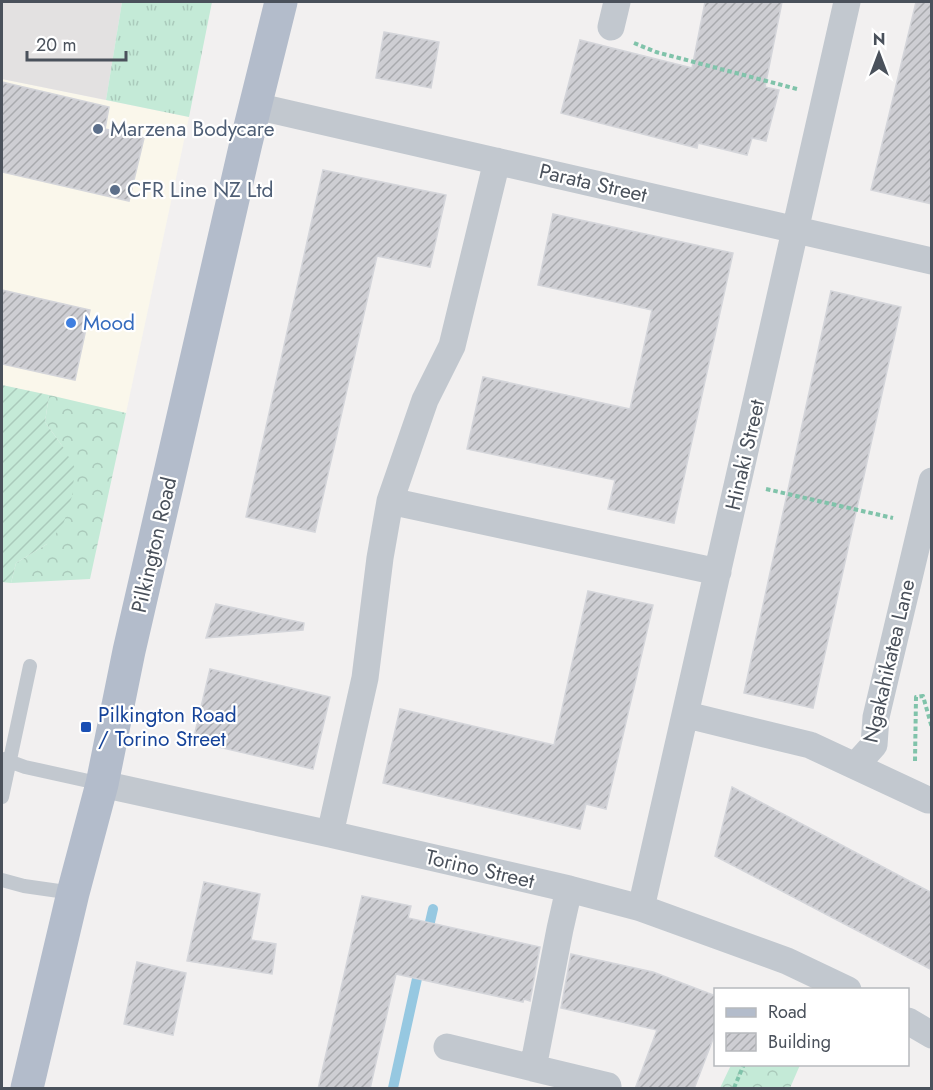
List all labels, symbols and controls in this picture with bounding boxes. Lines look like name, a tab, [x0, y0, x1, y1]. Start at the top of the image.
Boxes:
scale bar	[27, 24, 126, 62]
north arrow	[849, 24, 909, 84]
text: N	[873, 28, 885, 51]
text: 20 m	[36, 32, 76, 58]
place label: Marzena Bodycare	[110, 114, 275, 144]
marker: Marzena Bodycare	[91, 122, 105, 136]
street label: Parata Street	[536, 156, 650, 210]
place label: CFR Line NZ Ltd	[127, 175, 273, 205]
marker: CFR Line NZ Ltd	[108, 183, 122, 197]
place label: Mood	[83, 308, 135, 338]
marker: Mood	[64, 316, 78, 330]
street label: Hinaki Street	[718, 397, 772, 513]
street label: Pilkington Road	[124, 474, 184, 616]
street label: Ngakahikatea Lane	[856, 576, 922, 746]
place label: Pilkington Road / Torino Street	[98, 700, 237, 754]
marker: Pilkington Road / Torino Street	[79, 720, 93, 734]
street label: Torino Street	[423, 842, 537, 896]
legend	[714, 988, 909, 1066]
text: Road	[768, 999, 807, 1025]
text: Building	[768, 1029, 831, 1055]

